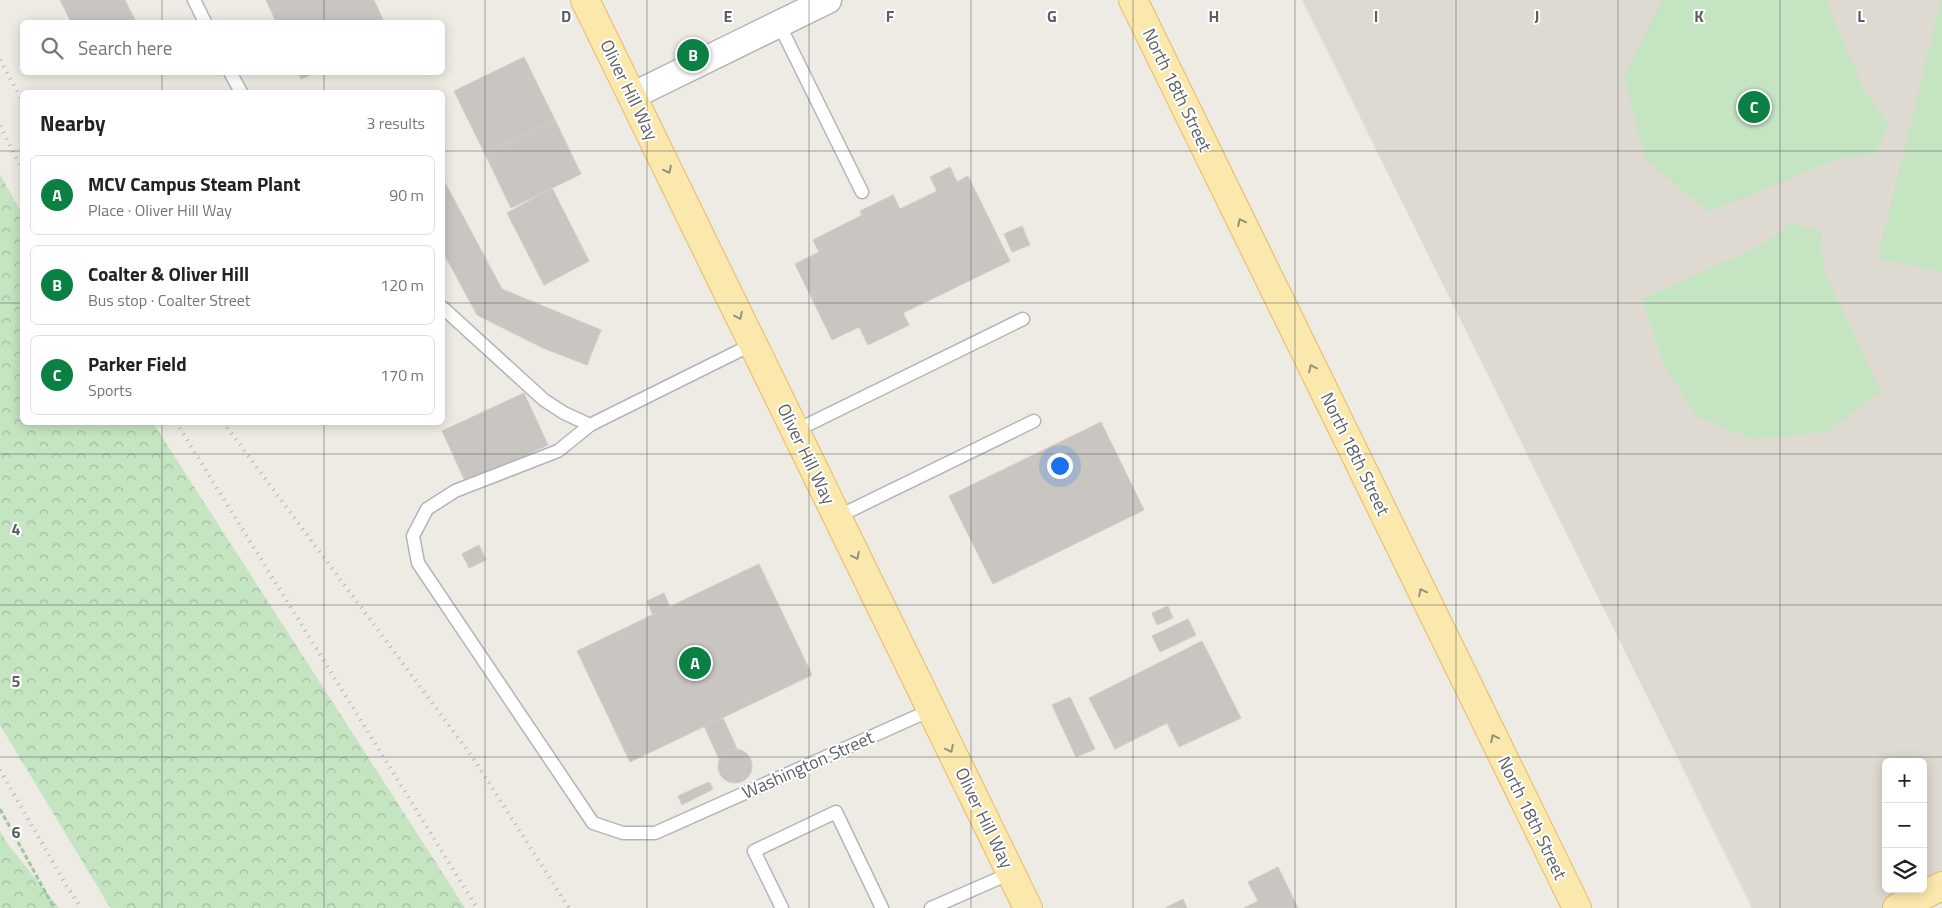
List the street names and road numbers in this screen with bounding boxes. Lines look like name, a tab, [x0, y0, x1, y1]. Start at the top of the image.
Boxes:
street label: North 18th Street	[1136, 24, 1219, 157]
street label: Oliver Hill Way	[593, 35, 666, 145]
street label: North 18th Street	[1314, 388, 1397, 521]
street label: Oliver Hill Way	[770, 399, 843, 509]
street label: Washington Street	[738, 723, 879, 806]
street label: North 18th Street	[1491, 752, 1574, 885]
street label: Oliver Hill Way	[948, 763, 1021, 873]

